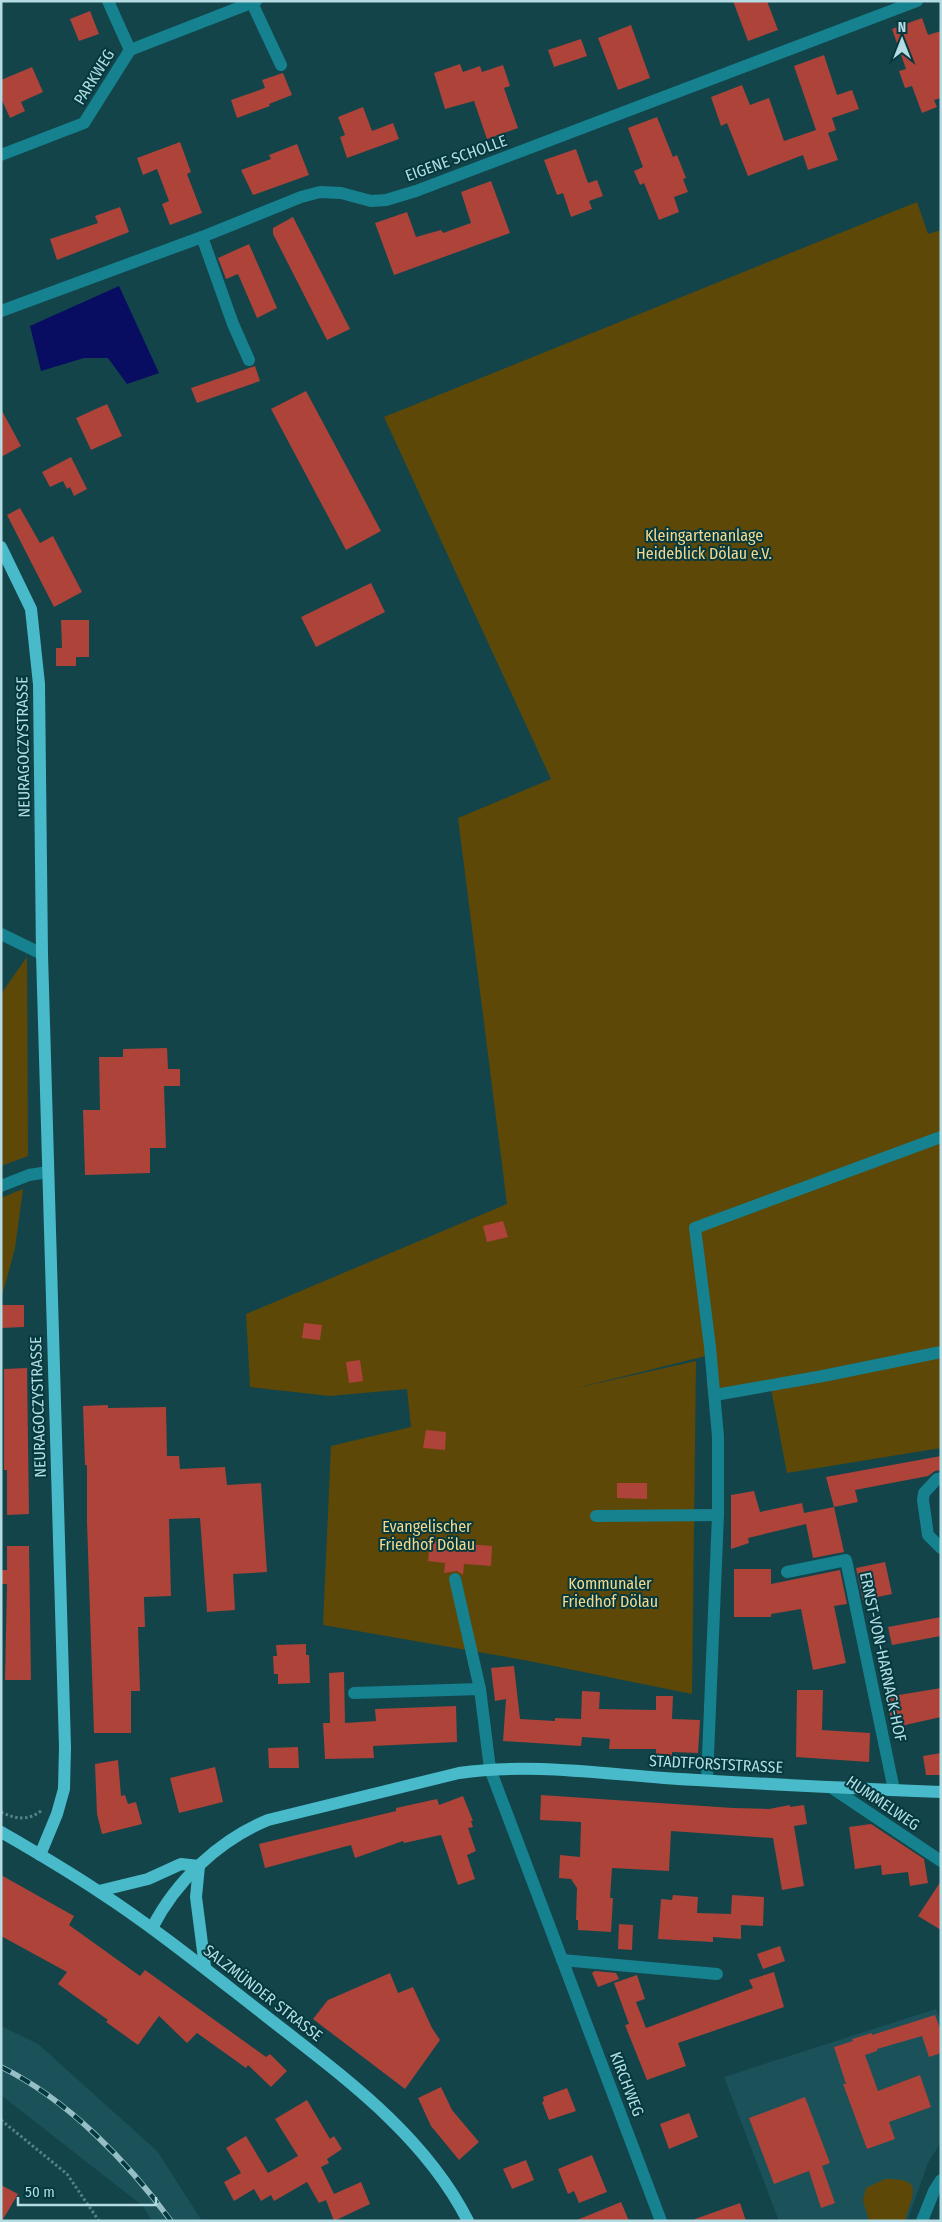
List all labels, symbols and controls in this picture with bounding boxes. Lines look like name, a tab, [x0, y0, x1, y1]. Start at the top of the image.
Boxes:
north arrow	[877, 15, 927, 65]
text: N	[898, 19, 906, 36]
street label: PARKWEG	[70, 46, 118, 108]
street label: EIGENE SCHOLLE	[403, 131, 509, 185]
park label: Kleingartenanlage Heideblick Dölau e.V.	[636, 526, 772, 563]
street label: NEURAGOCZYSTRASSE	[12, 676, 34, 818]
street label: NEURAGOCZYSTRASSE	[26, 1336, 50, 1478]
park label: Evangelischer Friedhof Dölau	[379, 1517, 475, 1554]
street label: ERNST-VON-HARNACK-HOF	[856, 1570, 910, 1744]
park label: Kommunaler Friedhof Dölau	[562, 1574, 658, 1611]
street label: STADTFORSTSTRASSE	[649, 1751, 783, 1777]
street label: HUMMELWEG	[843, 1772, 923, 1834]
street label: SALZMÜNDER STRASSE	[200, 1941, 326, 2045]
street label: KIRCHWEG	[606, 2049, 648, 2119]
scale bar	[18, 2174, 155, 2206]
text: 50 m	[25, 2183, 55, 2201]

